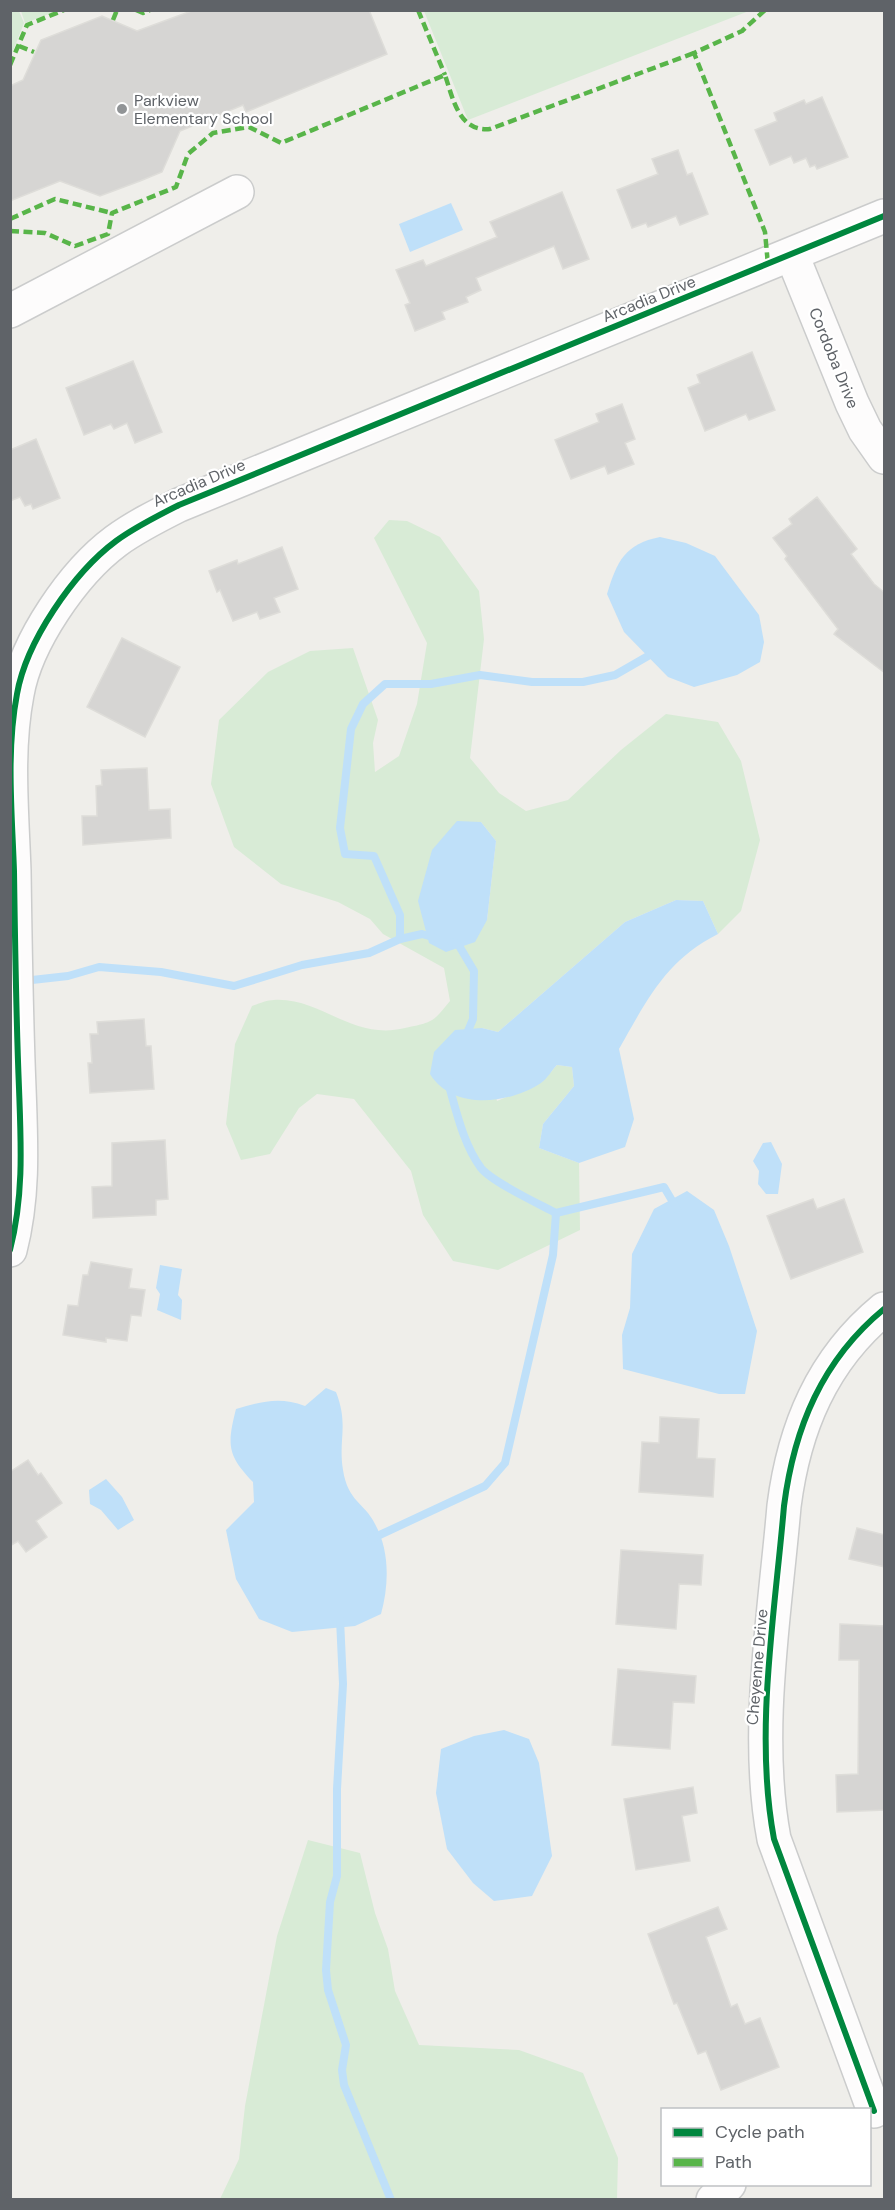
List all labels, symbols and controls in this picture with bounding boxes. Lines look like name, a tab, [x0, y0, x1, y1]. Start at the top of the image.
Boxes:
place label: Parkview Elementary School	[134, 90, 272, 129]
marker: Parkview Elementary School	[115, 102, 129, 116]
street label: Arcadia Drive	[599, 271, 699, 327]
street label: Cordoba Drive	[804, 304, 864, 412]
street label: Arcadia Drive	[149, 454, 249, 512]
street label: Cheyenne Drive	[741, 1608, 773, 1726]
legend	[661, 2108, 871, 2186]
text: Cycle path	[715, 2120, 805, 2144]
text: Path	[715, 2150, 752, 2174]

